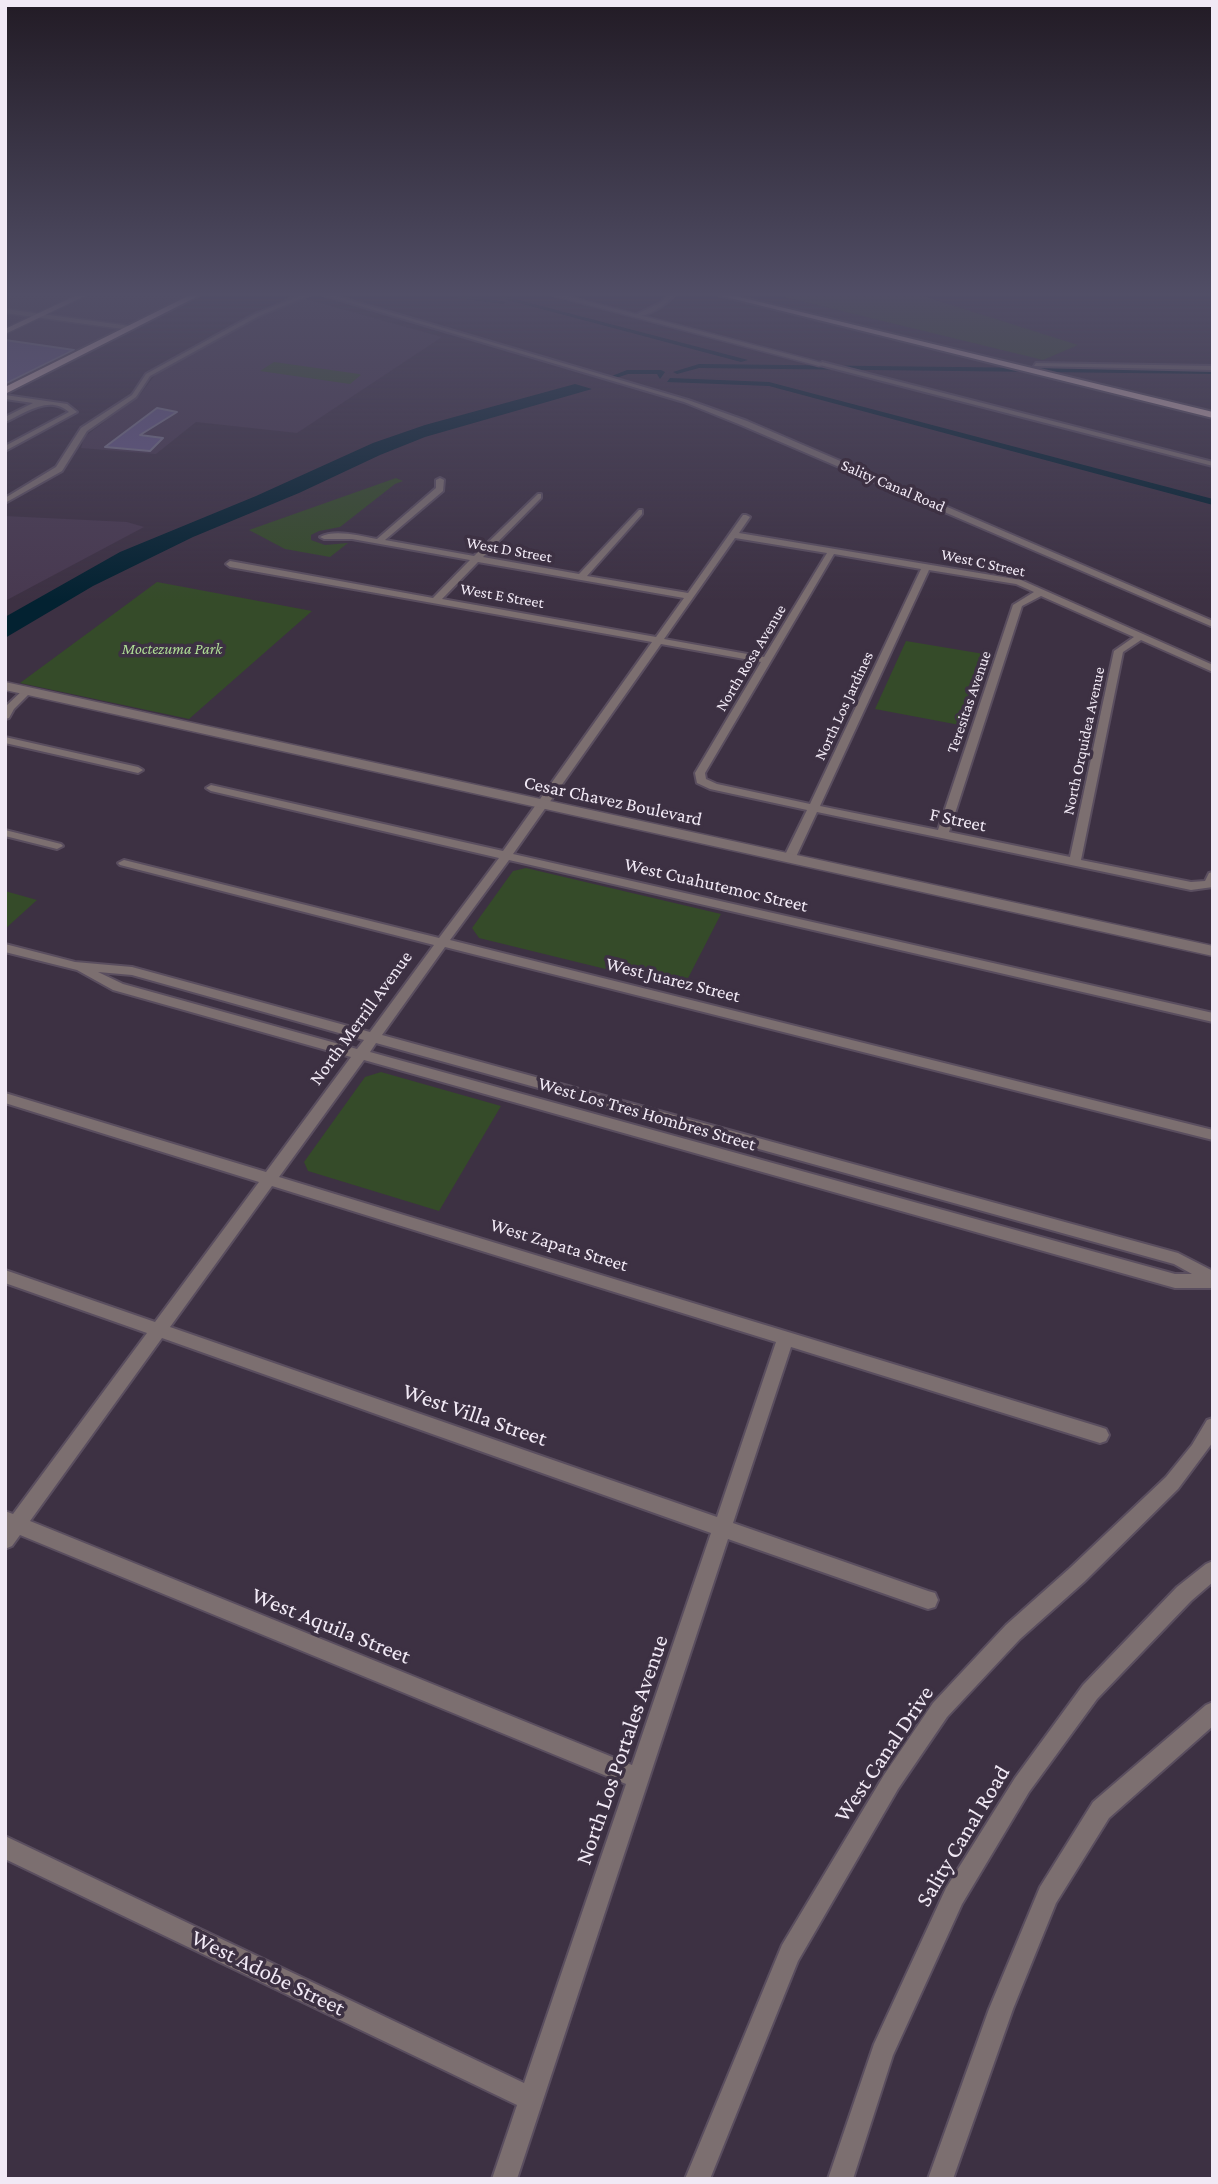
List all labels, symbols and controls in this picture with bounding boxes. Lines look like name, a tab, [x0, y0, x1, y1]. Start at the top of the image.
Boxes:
street label: Sality Canal Road	[838, 455, 948, 517]
street label: West D Street	[465, 533, 553, 567]
street label: West C Street	[939, 545, 1027, 581]
street label: West E Street	[459, 579, 545, 613]
street label: North Rosa Avenue	[712, 601, 790, 715]
park label: Moctezuma Park	[122, 639, 222, 659]
street label: North Los Jardines	[810, 648, 878, 764]
street label: Teresitas Avenue	[943, 648, 995, 756]
street label: North Orquidea Avenue	[1059, 665, 1109, 817]
street label: Cesar Chavez Boulevard	[522, 771, 704, 831]
street label: F Street	[928, 803, 988, 837]
street label: West Cuahutemoc Street	[622, 853, 810, 917]
street label: North Merrill Avenue	[305, 946, 417, 1090]
street label: West Juarez Street	[603, 952, 743, 1008]
street label: West Los Tres Hombres Street	[536, 1072, 758, 1156]
street label: West Zapata Street	[487, 1213, 631, 1277]
street label: West Villa Street	[399, 1377, 551, 1453]
street label: West Aquila Street	[247, 1582, 415, 1670]
street label: North Los Portales Avenue	[570, 1632, 674, 1868]
street label: West Canal Drive	[828, 1681, 940, 1827]
street label: Sality Canal Road	[910, 1760, 1016, 1912]
street label: West Adobe Street	[186, 1924, 350, 2022]

